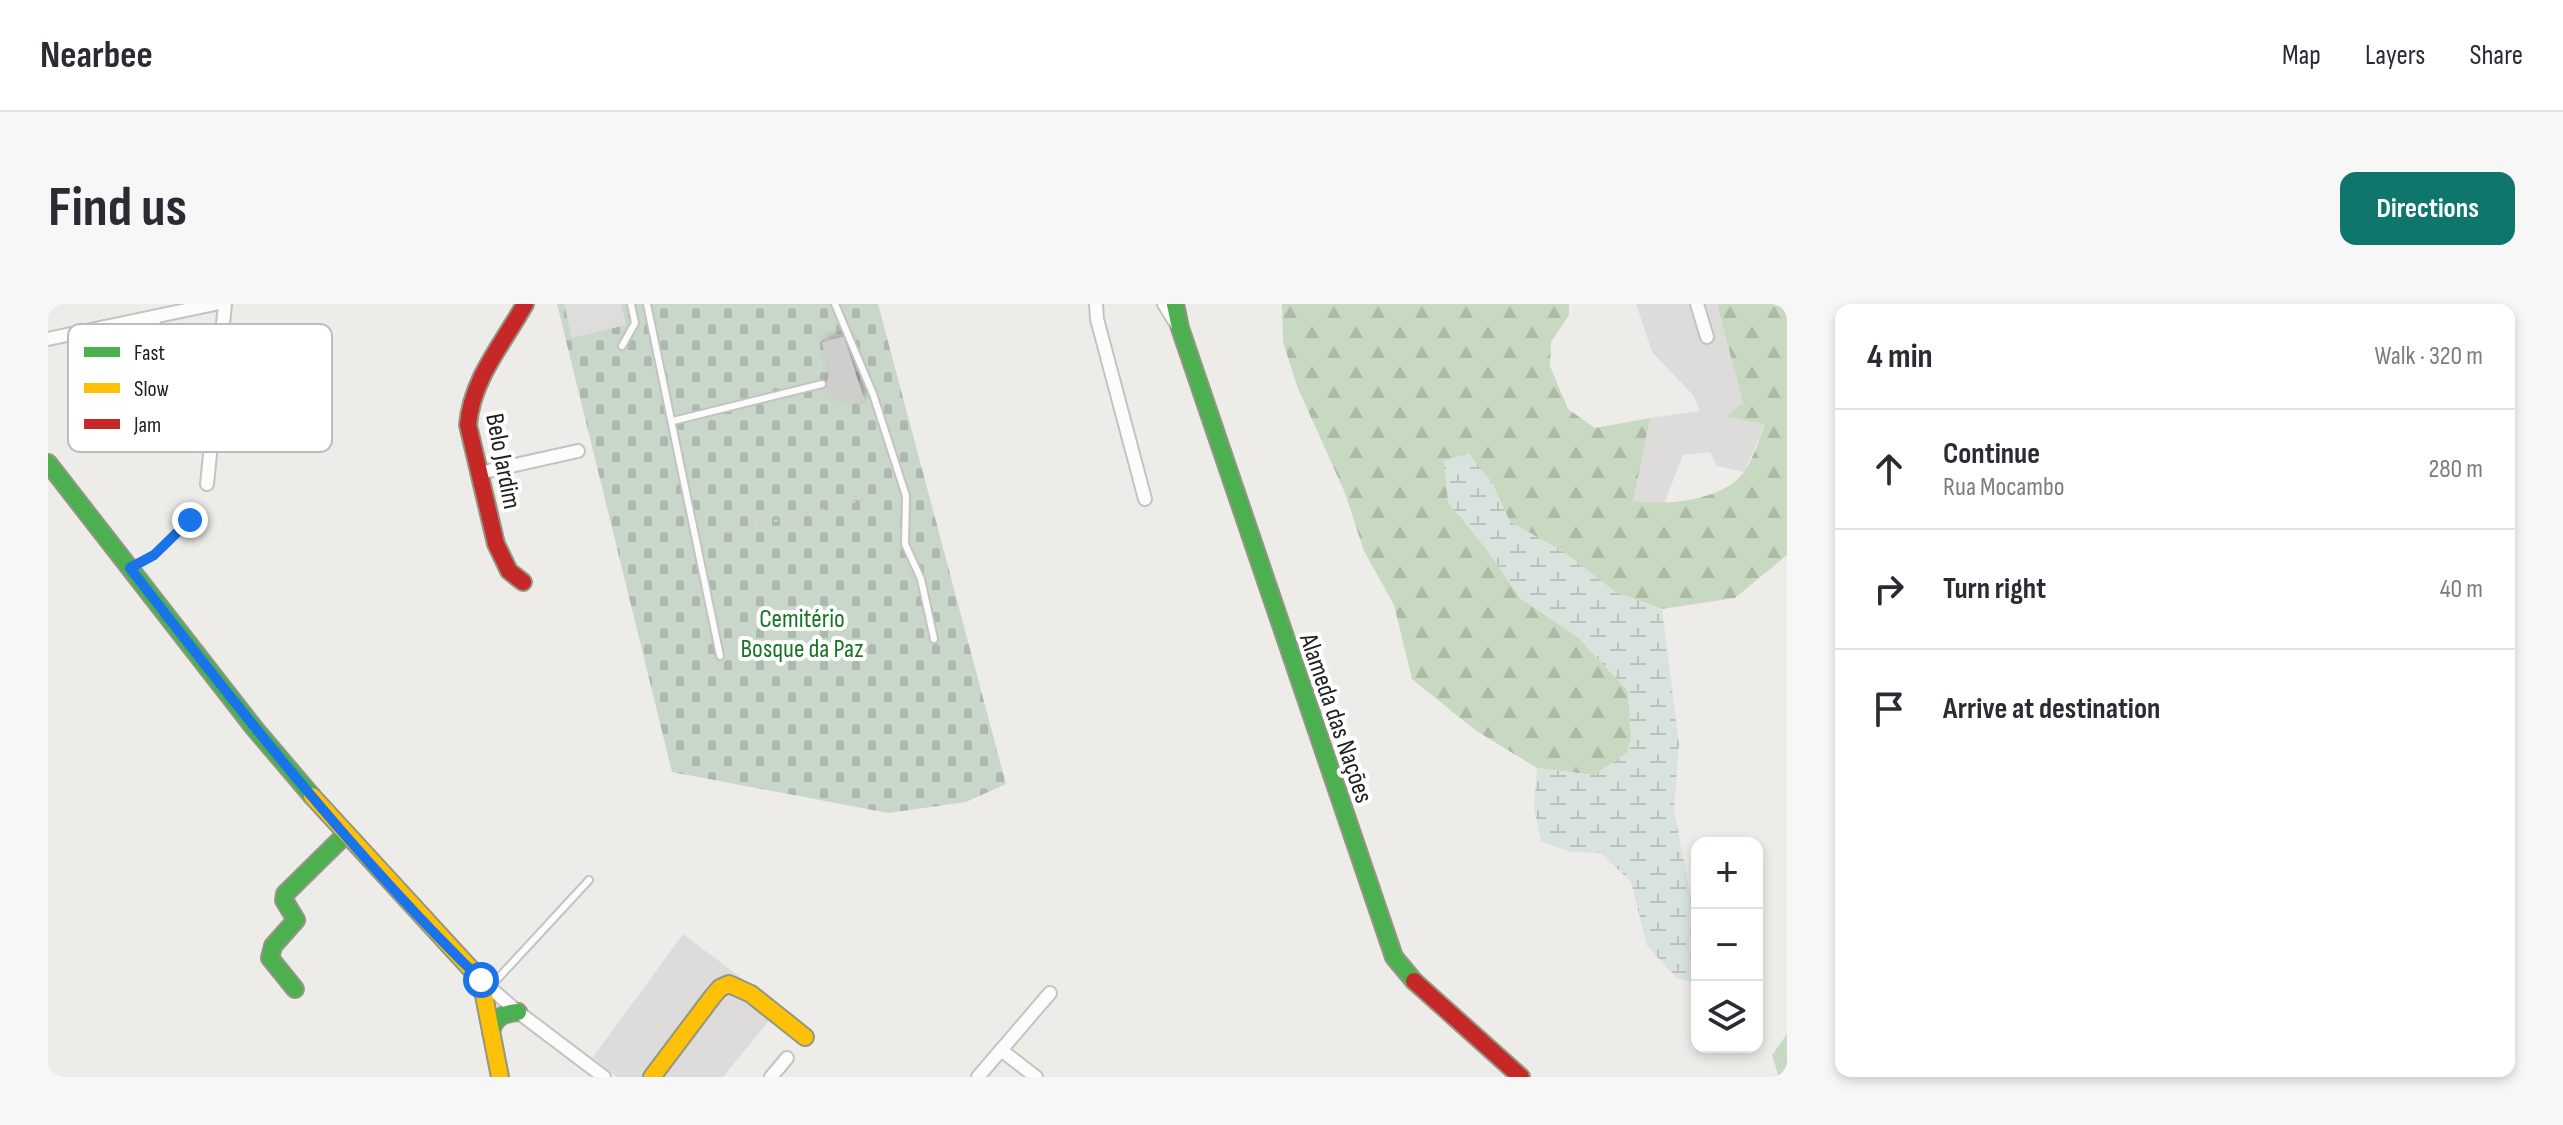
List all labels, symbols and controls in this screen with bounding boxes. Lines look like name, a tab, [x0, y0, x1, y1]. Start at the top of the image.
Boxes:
text: Nearbee	[40, 33, 153, 78]
text: Map	[2282, 39, 2321, 72]
text: Layers	[2365, 39, 2425, 72]
text: Share	[2469, 39, 2523, 72]
button: Directions	[2340, 172, 2515, 245]
text: Find us	[48, 175, 187, 242]
legend	[68, 324, 332, 452]
text: 4 min	[1867, 336, 1933, 377]
text: Fast	[134, 340, 165, 367]
text: Walk · 320 m	[2375, 341, 2483, 372]
text: Slow	[134, 376, 169, 403]
street label: Belo Jardim	[478, 411, 527, 512]
text: Jam	[133, 412, 161, 439]
text: Continue	[1943, 436, 2040, 472]
icon: ahead	[1867, 447, 1911, 491]
text: 280 m	[2428, 454, 2483, 485]
text: Rua Mocambo	[1943, 472, 2065, 503]
route end	[172, 502, 208, 538]
icon: right	[1867, 567, 1911, 611]
text: Turn right	[1943, 571, 2046, 607]
text: 40 m	[2440, 574, 2483, 605]
park label: Cemitério Bosque da Paz	[741, 604, 863, 665]
street label: Alameda das Nações	[1292, 629, 1379, 807]
icon: arrive	[1867, 687, 1911, 731]
text: Arrive at destination	[1943, 691, 2160, 727]
map controls	[1691, 837, 1763, 1053]
button: +	[1691, 837, 1763, 909]
button: −	[1691, 909, 1763, 981]
route start	[463, 962, 499, 998]
button: layers	[1691, 981, 1763, 1053]

